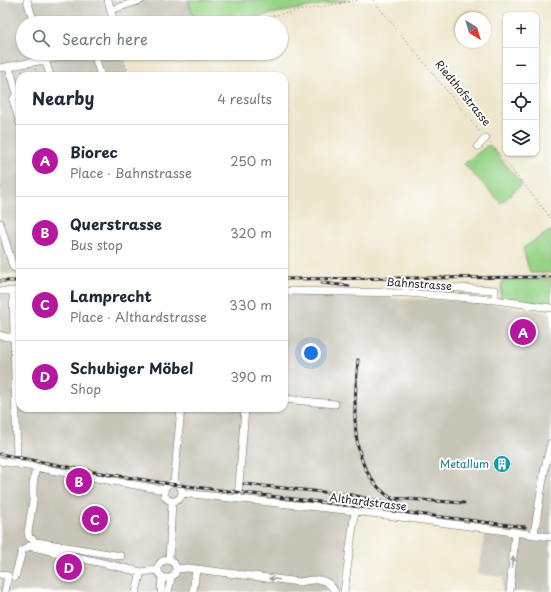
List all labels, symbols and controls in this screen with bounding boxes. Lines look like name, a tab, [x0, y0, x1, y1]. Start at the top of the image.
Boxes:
north arrow	[455, 12, 491, 48]
map controls	[503, 12, 539, 156]
button: +	[503, 12, 539, 48]
search box	[16, 16, 288, 60]
icon: search	[30, 27, 52, 49]
text: Search here	[62, 27, 148, 50]
button: −	[503, 48, 539, 84]
street label: Riedthofstrasse	[432, 56, 495, 129]
button: locate	[503, 84, 539, 120]
text: Nearby	[32, 85, 94, 111]
text: 4 results	[218, 89, 272, 108]
button: layers	[503, 120, 539, 156]
text: Biorec	[70, 140, 118, 163]
text: A	[40, 151, 50, 170]
text: 250 m	[230, 151, 272, 170]
text: Place · Bahnstrasse	[70, 163, 192, 182]
text: Querstrasse	[70, 212, 162, 235]
text: B	[41, 223, 49, 242]
text: 320 m	[230, 223, 272, 242]
text: Bus stop	[70, 235, 123, 254]
street label: Bahnstrasse	[386, 273, 453, 294]
text: Lamprecht	[70, 284, 152, 307]
text: C	[40, 295, 50, 314]
text: 330 m	[229, 295, 272, 314]
text: Place · Althardstrasse	[70, 307, 207, 326]
pin: A	[510, 317, 536, 347]
your location	[301, 343, 321, 363]
text: Schubiger Möbel	[70, 356, 193, 379]
text: D	[40, 367, 50, 386]
text: 390 m	[230, 367, 272, 386]
text: Shop	[70, 379, 101, 398]
building icon: Metallum	[492, 454, 512, 474]
place label: Metallum	[440, 455, 489, 472]
pin: B	[66, 466, 92, 496]
street label: Althardstrasse	[328, 488, 408, 515]
pin: C	[82, 504, 108, 534]
pin: D	[56, 552, 82, 582]
one-way arrow	[509, 556, 516, 568]
one-way arrow	[268, 576, 280, 582]

